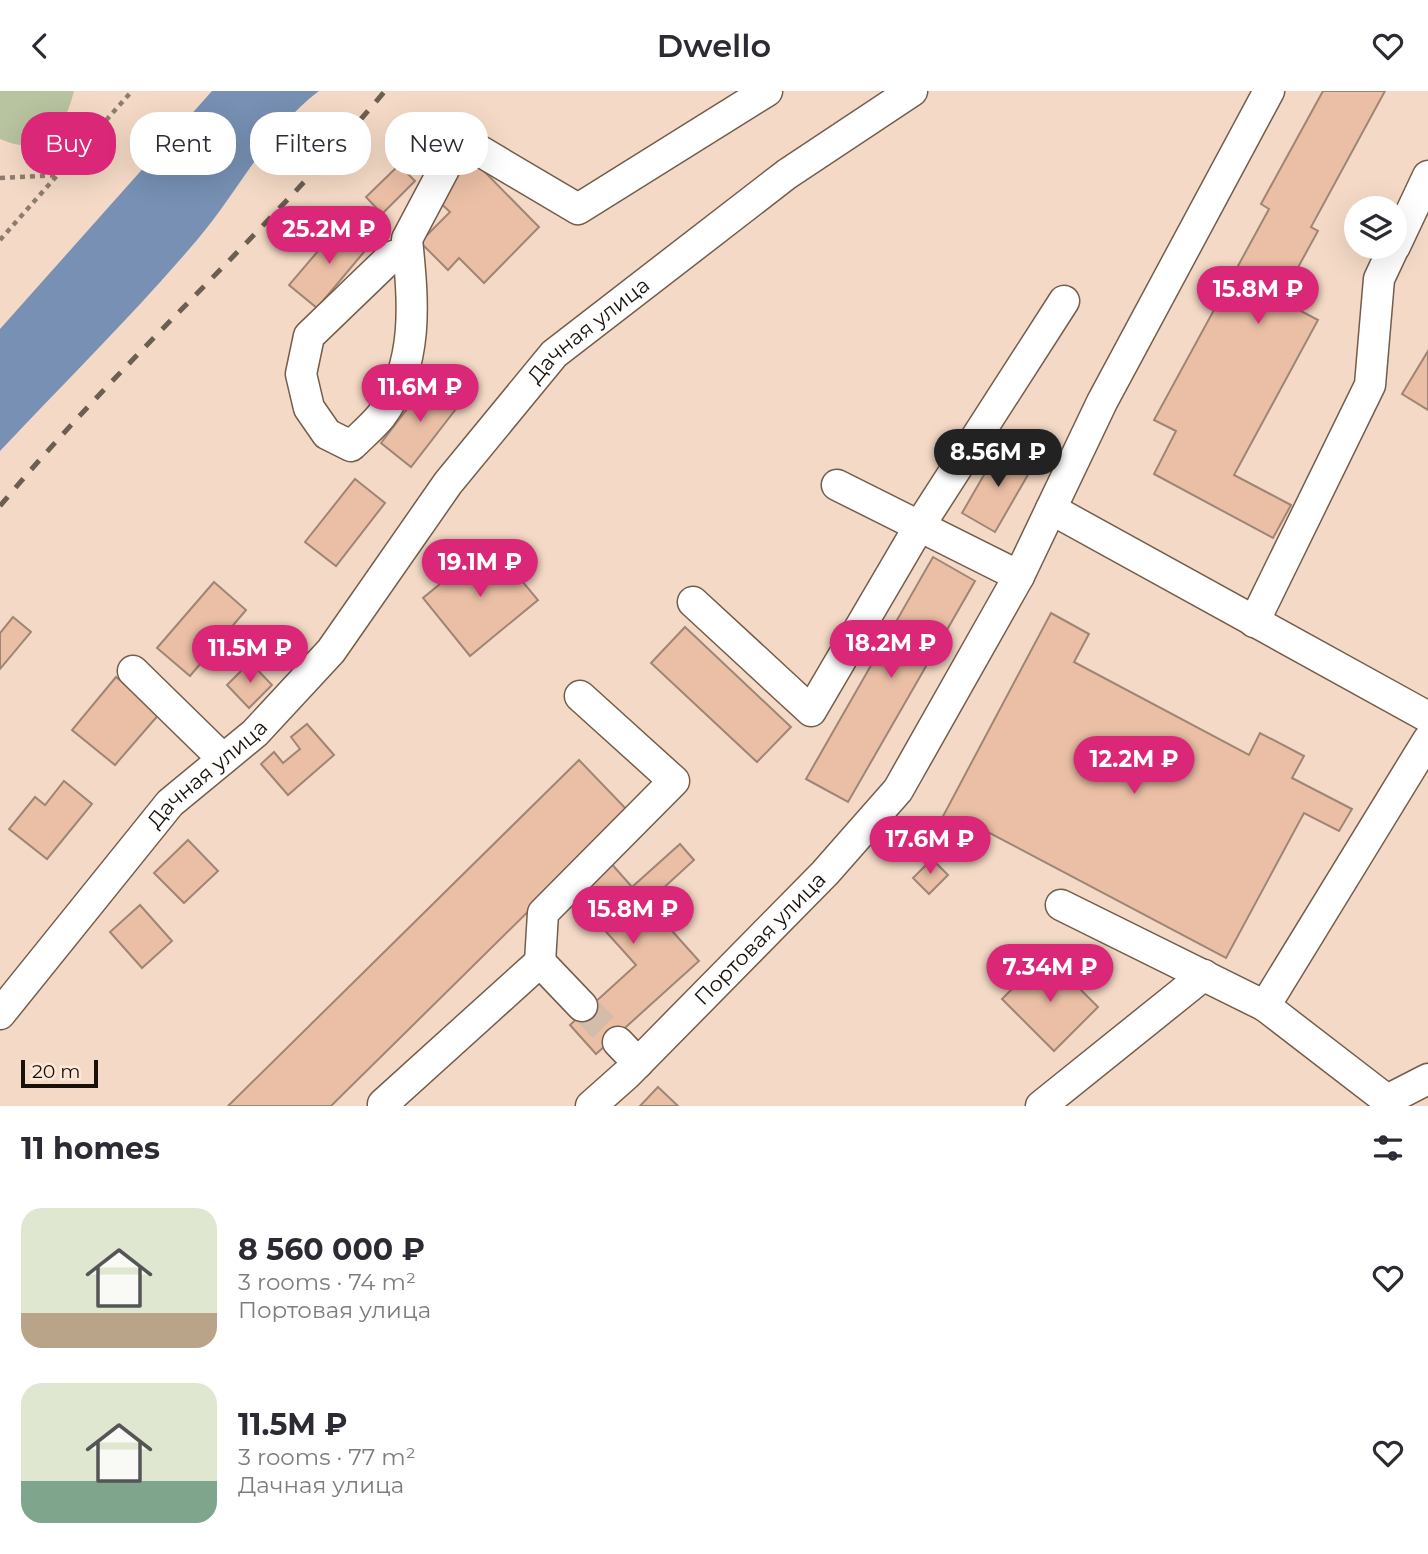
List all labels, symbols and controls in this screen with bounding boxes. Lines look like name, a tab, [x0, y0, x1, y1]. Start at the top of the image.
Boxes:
text: Dwello	[657, 26, 771, 65]
icon: back	[21, 27, 59, 65]
icon: heart	[1369, 27, 1407, 65]
chip: Buy	[21, 112, 116, 175]
chip: Rent	[130, 112, 236, 175]
chip: Filters	[250, 112, 371, 175]
chip: New	[385, 112, 488, 175]
map controls	[1344, 196, 1407, 259]
button: layers	[1344, 196, 1407, 259]
pin: 25.2M ₽	[264, 207, 394, 266]
text: 25.2M ₽	[282, 215, 376, 243]
pin: 15.8M ₽	[1193, 267, 1323, 326]
street label: Дачная улица	[522, 272, 654, 388]
text: 15.8M ₽	[1213, 275, 1303, 303]
pin: 11.6M ₽	[355, 365, 485, 424]
text: 11.6M ₽	[378, 373, 462, 401]
pin: 8.56M ₽	[933, 429, 1063, 489]
text: 8.56M ₽	[950, 438, 1046, 466]
pin: 19.1M ₽	[415, 539, 545, 599]
text: 19.1M ₽	[438, 548, 522, 576]
pin: 18.2M ₽	[826, 621, 956, 680]
pin: 11.5M ₽	[185, 625, 315, 685]
text: 18.2M ₽	[846, 629, 936, 657]
text: 11.5M ₽	[208, 634, 292, 662]
street label: Дачная улица	[142, 715, 273, 833]
pin: 12.2M ₽	[1069, 737, 1199, 796]
text: 12.2M ₽	[1090, 745, 1178, 773]
pin: 17.6M ₽	[865, 817, 995, 876]
text: 17.6M ₽	[886, 825, 974, 853]
street label: Портовая улица	[689, 867, 831, 1010]
pin: 15.8M ₽	[568, 887, 698, 946]
text: 15.8M ₽	[588, 895, 678, 923]
pin: 7.34M ₽	[985, 944, 1115, 1004]
text: 7.34M ₽	[1002, 953, 1098, 981]
scale bar	[21, 1057, 98, 1089]
text: 20 m	[32, 1060, 80, 1083]
icon: filters	[1369, 1129, 1407, 1167]
text: 11 homes	[21, 1130, 160, 1167]
text: 8 560 000 ₽	[238, 1231, 425, 1268]
icon: home	[77, 1236, 161, 1320]
icon: heart	[1369, 1259, 1407, 1297]
text: 3 rooms · 74 m²	[238, 1268, 416, 1296]
text: Портовая улица	[238, 1296, 431, 1324]
text: 11.5M ₽	[238, 1406, 348, 1443]
icon: home	[77, 1411, 161, 1495]
icon: heart	[1369, 1434, 1407, 1472]
text: 3 rooms · 77 m²	[238, 1443, 416, 1471]
text: Дачная улица	[238, 1471, 404, 1499]

